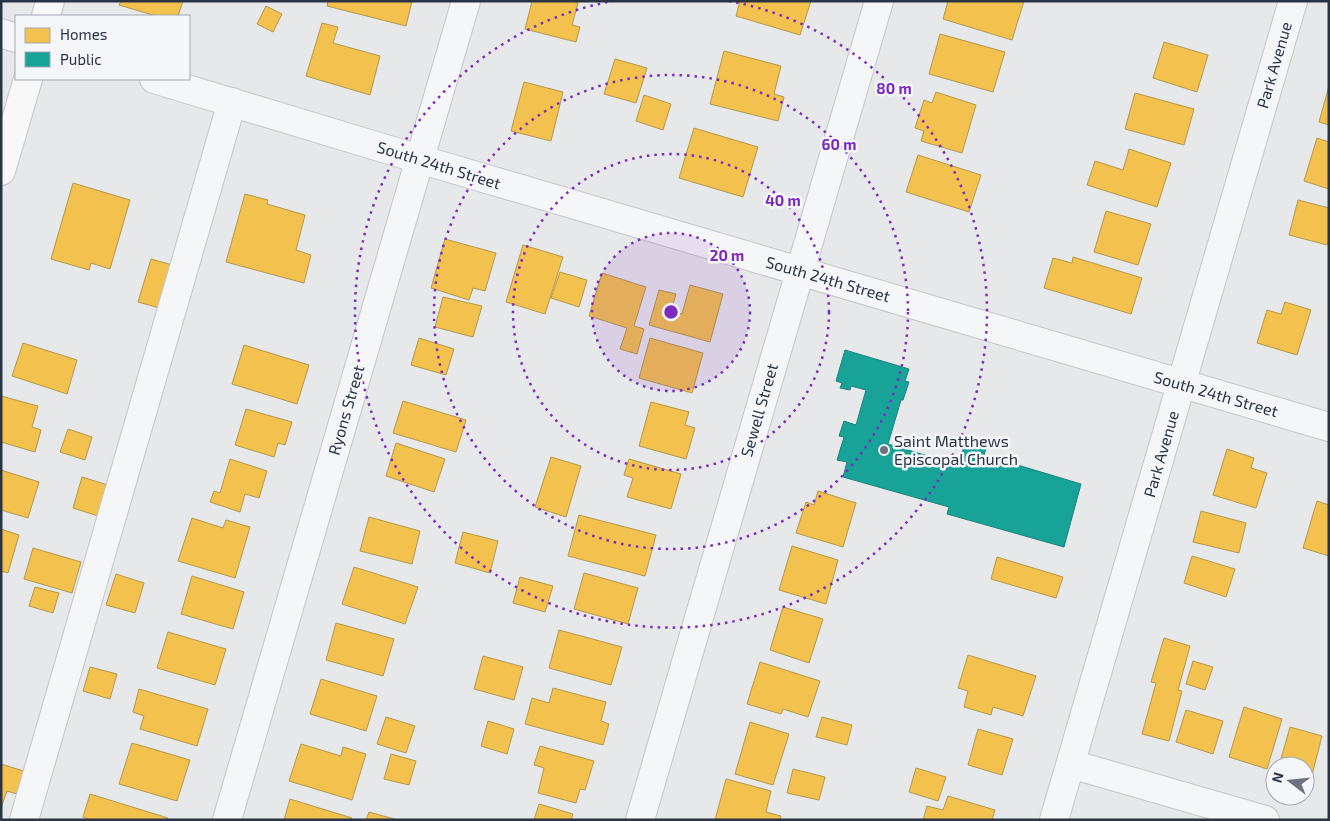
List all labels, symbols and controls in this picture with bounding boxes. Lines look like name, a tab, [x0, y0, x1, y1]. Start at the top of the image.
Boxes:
legend	[15, 15, 190, 80]
street label: Park Avenue	[1252, 19, 1295, 110]
text: Homes	[60, 25, 107, 43]
text: Public	[60, 50, 101, 68]
text: 80 m	[876, 79, 912, 97]
text: 60 m	[822, 135, 856, 153]
street label: South 24th Street	[375, 137, 503, 192]
text: 40 m	[765, 191, 801, 209]
text: 20 m	[710, 246, 744, 264]
street label: South 24th Street	[764, 252, 892, 305]
centre of rings	[662, 303, 680, 321]
street label: Sewell Street	[736, 361, 781, 459]
street label: Ryons Street	[324, 363, 367, 457]
street label: South 24th Street	[1152, 367, 1280, 420]
street label: Park Avenue	[1139, 408, 1182, 499]
place label: Saint Matthews Episcopal Church	[894, 431, 1018, 468]
marker: Saint Matthews Episcopal Church	[878, 444, 890, 456]
north arrow	[1265, 756, 1315, 806]
text: N	[1267, 770, 1287, 784]

